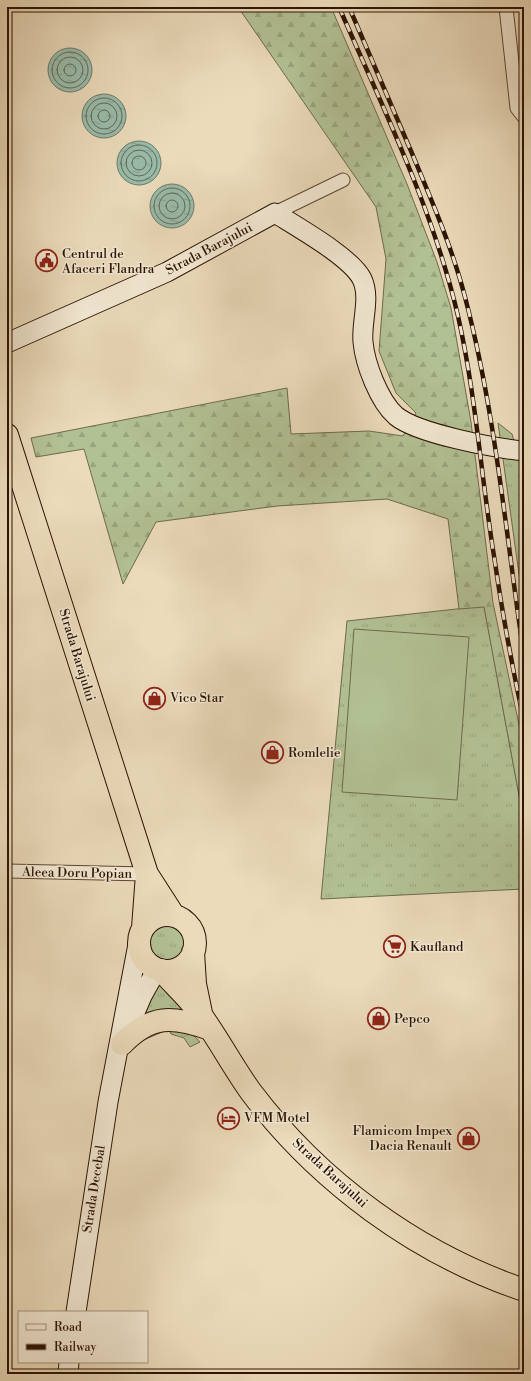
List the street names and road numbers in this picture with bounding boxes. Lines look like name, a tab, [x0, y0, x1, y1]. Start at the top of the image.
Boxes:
street label: Strada Barajului	[163, 219, 255, 279]
street label: Strada Barajului	[55, 607, 99, 703]
street label: Aleea Doru Popian	[21, 864, 132, 882]
street label: Strada Barajului	[289, 1135, 371, 1211]
street label: Strada Decebal	[79, 1144, 109, 1234]

